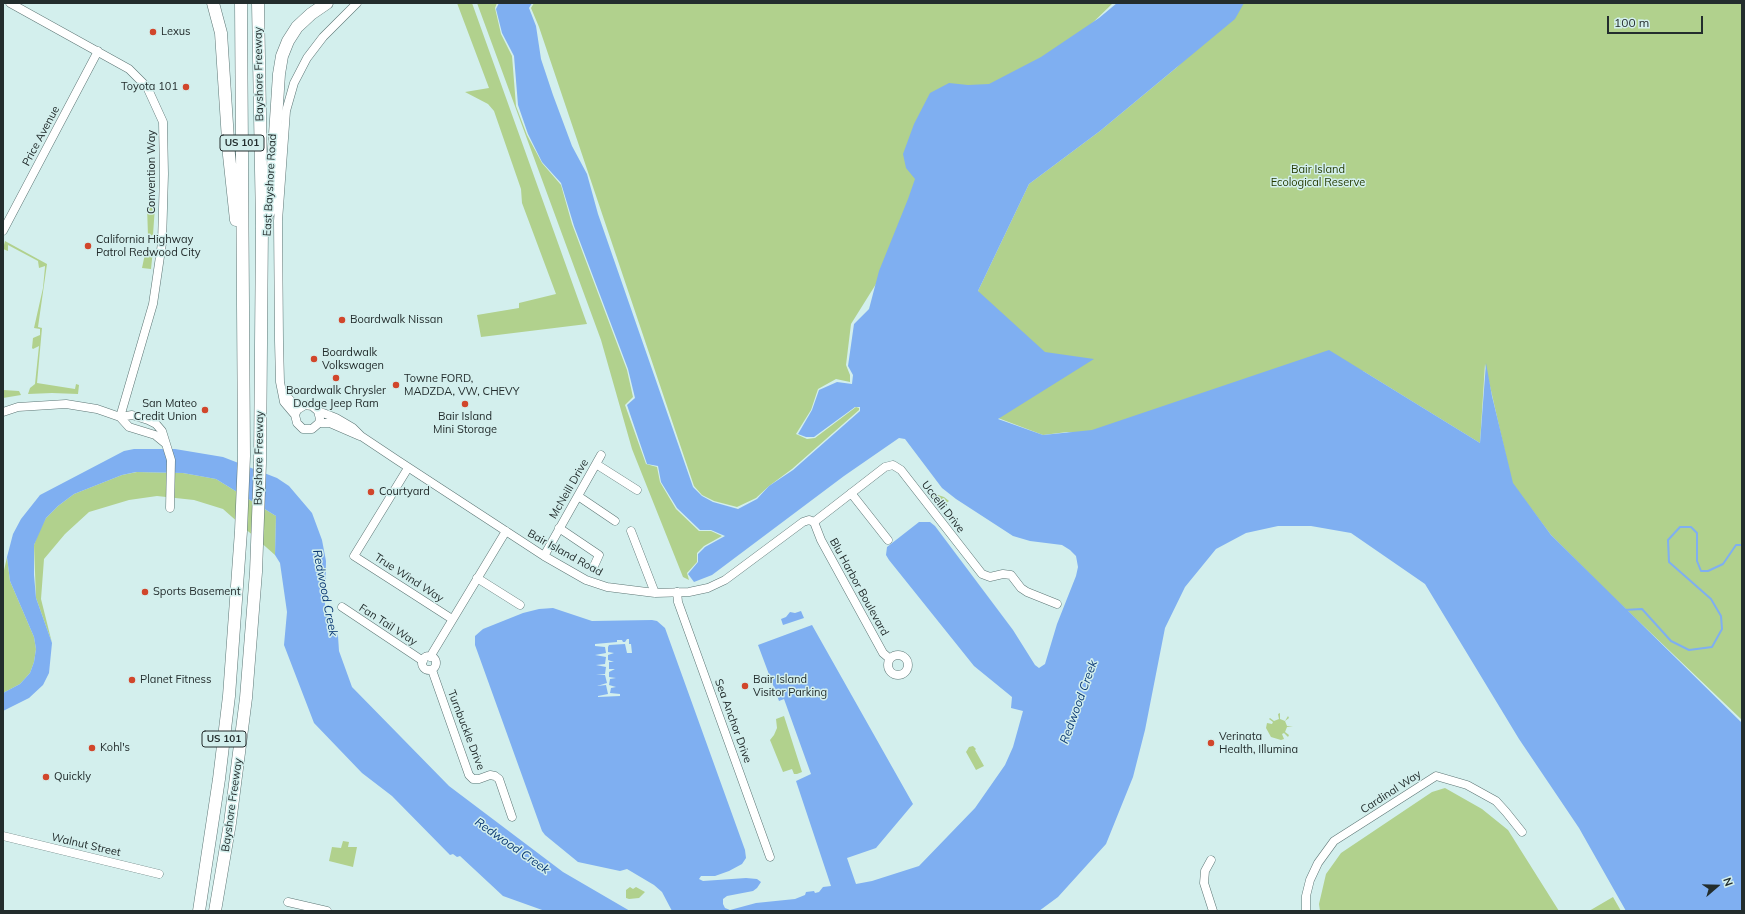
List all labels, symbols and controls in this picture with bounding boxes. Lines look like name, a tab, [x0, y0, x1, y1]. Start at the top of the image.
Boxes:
scale bar	[1609, 8, 1705, 34]
text: 100 m	[1614, 15, 1649, 30]
place label: Lexus	[161, 25, 191, 39]
marker: Lexus	[148, 27, 158, 37]
street label: Bayshore Freeway	[252, 27, 266, 121]
place label: Toyota 101	[121, 80, 178, 94]
marker: Toyota 101	[181, 82, 191, 92]
street label: Price Avenue	[20, 104, 62, 168]
street label: Convention Way	[145, 130, 159, 214]
street label: East Bayshore Road	[261, 133, 279, 237]
road number: US 101	[220, 135, 264, 151]
park label: Bair Island Ecological Reserve	[1271, 163, 1365, 189]
place label: California Highway Patrol Redwood City	[96, 233, 201, 259]
marker: California Highway Patrol Redwood City	[83, 241, 93, 251]
place label: Boardwalk Nissan	[350, 313, 443, 327]
marker: Boardwalk Nissan	[337, 315, 347, 325]
place label: Boardwalk Volkswagen	[322, 346, 384, 372]
marker: Boardwalk Volkswagen	[309, 354, 319, 364]
place label: Towne FORD, MADZDA, VW, CHEVY	[404, 372, 519, 398]
marker: Boardwalk Chrysler Dodge Jeep Ram	[331, 373, 341, 383]
marker: Towne FORD, MADZDA, VW, CHEVY	[391, 380, 401, 390]
place label: Boardwalk Chrysler Dodge Jeep Ram	[286, 384, 386, 410]
place label: San Mateo Credit Union	[134, 397, 197, 423]
marker: Bair Island Mini Storage	[460, 399, 470, 409]
marker: San Mateo Credit Union	[200, 405, 210, 415]
place label: Bair Island Mini Storage	[433, 410, 497, 436]
street label: Bayshore Freeway	[252, 411, 266, 505]
street label: McNeill Drive	[547, 457, 591, 521]
street label: Uccelli Drive	[919, 479, 967, 535]
place label: Courtyard	[379, 485, 430, 499]
marker: Courtyard	[366, 487, 376, 497]
street label: Bair Island Road	[525, 527, 605, 579]
street label: Blu Harbor Boulevard	[827, 536, 891, 638]
water label: Redwood Creek	[310, 548, 340, 638]
street label: True Wind Way	[372, 551, 446, 605]
place label: Sports Basement	[153, 585, 241, 599]
marker: Sports Basement	[140, 587, 150, 597]
street label: Fan Tail Way	[357, 601, 419, 649]
water label: Redwood Creek	[1057, 658, 1101, 746]
place label: Planet Fitness	[140, 673, 212, 687]
place label: Bair Island Visitor Parking	[753, 673, 827, 699]
marker: Planet Fitness	[127, 675, 137, 685]
street label: Sea Anchor Drive	[712, 677, 754, 765]
marker: Bair Island Visitor Parking	[740, 681, 750, 691]
street label: Turnbuckle Drive	[445, 688, 487, 772]
place label: Verinata Health, Illumina	[1219, 730, 1298, 756]
road number: US 101	[202, 731, 246, 747]
marker: Verinata Health, Illumina	[1206, 738, 1216, 748]
place label: Kohl's	[100, 741, 130, 755]
marker: Kohl's	[87, 743, 97, 753]
street label: Bayshore Freeway	[219, 757, 245, 853]
street label: Cardinal Way	[1358, 768, 1424, 816]
place label: Quickly	[54, 770, 91, 784]
marker: Quickly	[41, 772, 51, 782]
water label: Redwood Creek	[472, 815, 552, 877]
street label: Walnut Street	[50, 831, 122, 859]
north arrow	[1697, 866, 1737, 906]
text: N	[1720, 876, 1736, 888]

